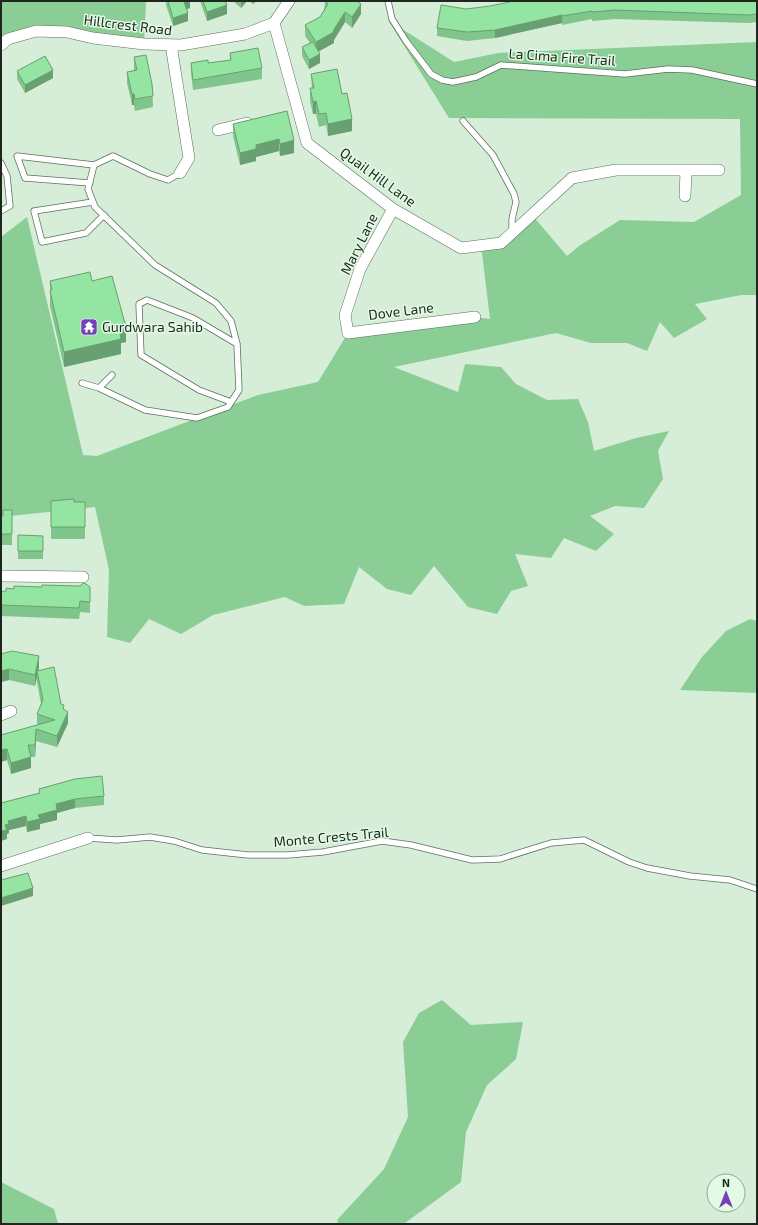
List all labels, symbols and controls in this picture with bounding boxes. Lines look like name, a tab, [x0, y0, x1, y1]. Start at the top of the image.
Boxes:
street label: Hillcrest Road	[83, 11, 173, 38]
street label: La Cima Fire Trail	[508, 44, 617, 69]
street label: Quail Hill Lane	[337, 143, 420, 210]
street label: Mary Lane	[336, 210, 381, 277]
street label: Dove Lane	[367, 298, 435, 323]
temple icon: Gurdwara Sahib	[79, 317, 99, 337]
place label: Gurdwara Sahib	[102, 318, 203, 335]
street label: Monte Crests Trail	[273, 823, 390, 850]
north arrow	[706, 1173, 746, 1213]
text: N	[722, 1176, 730, 1189]

